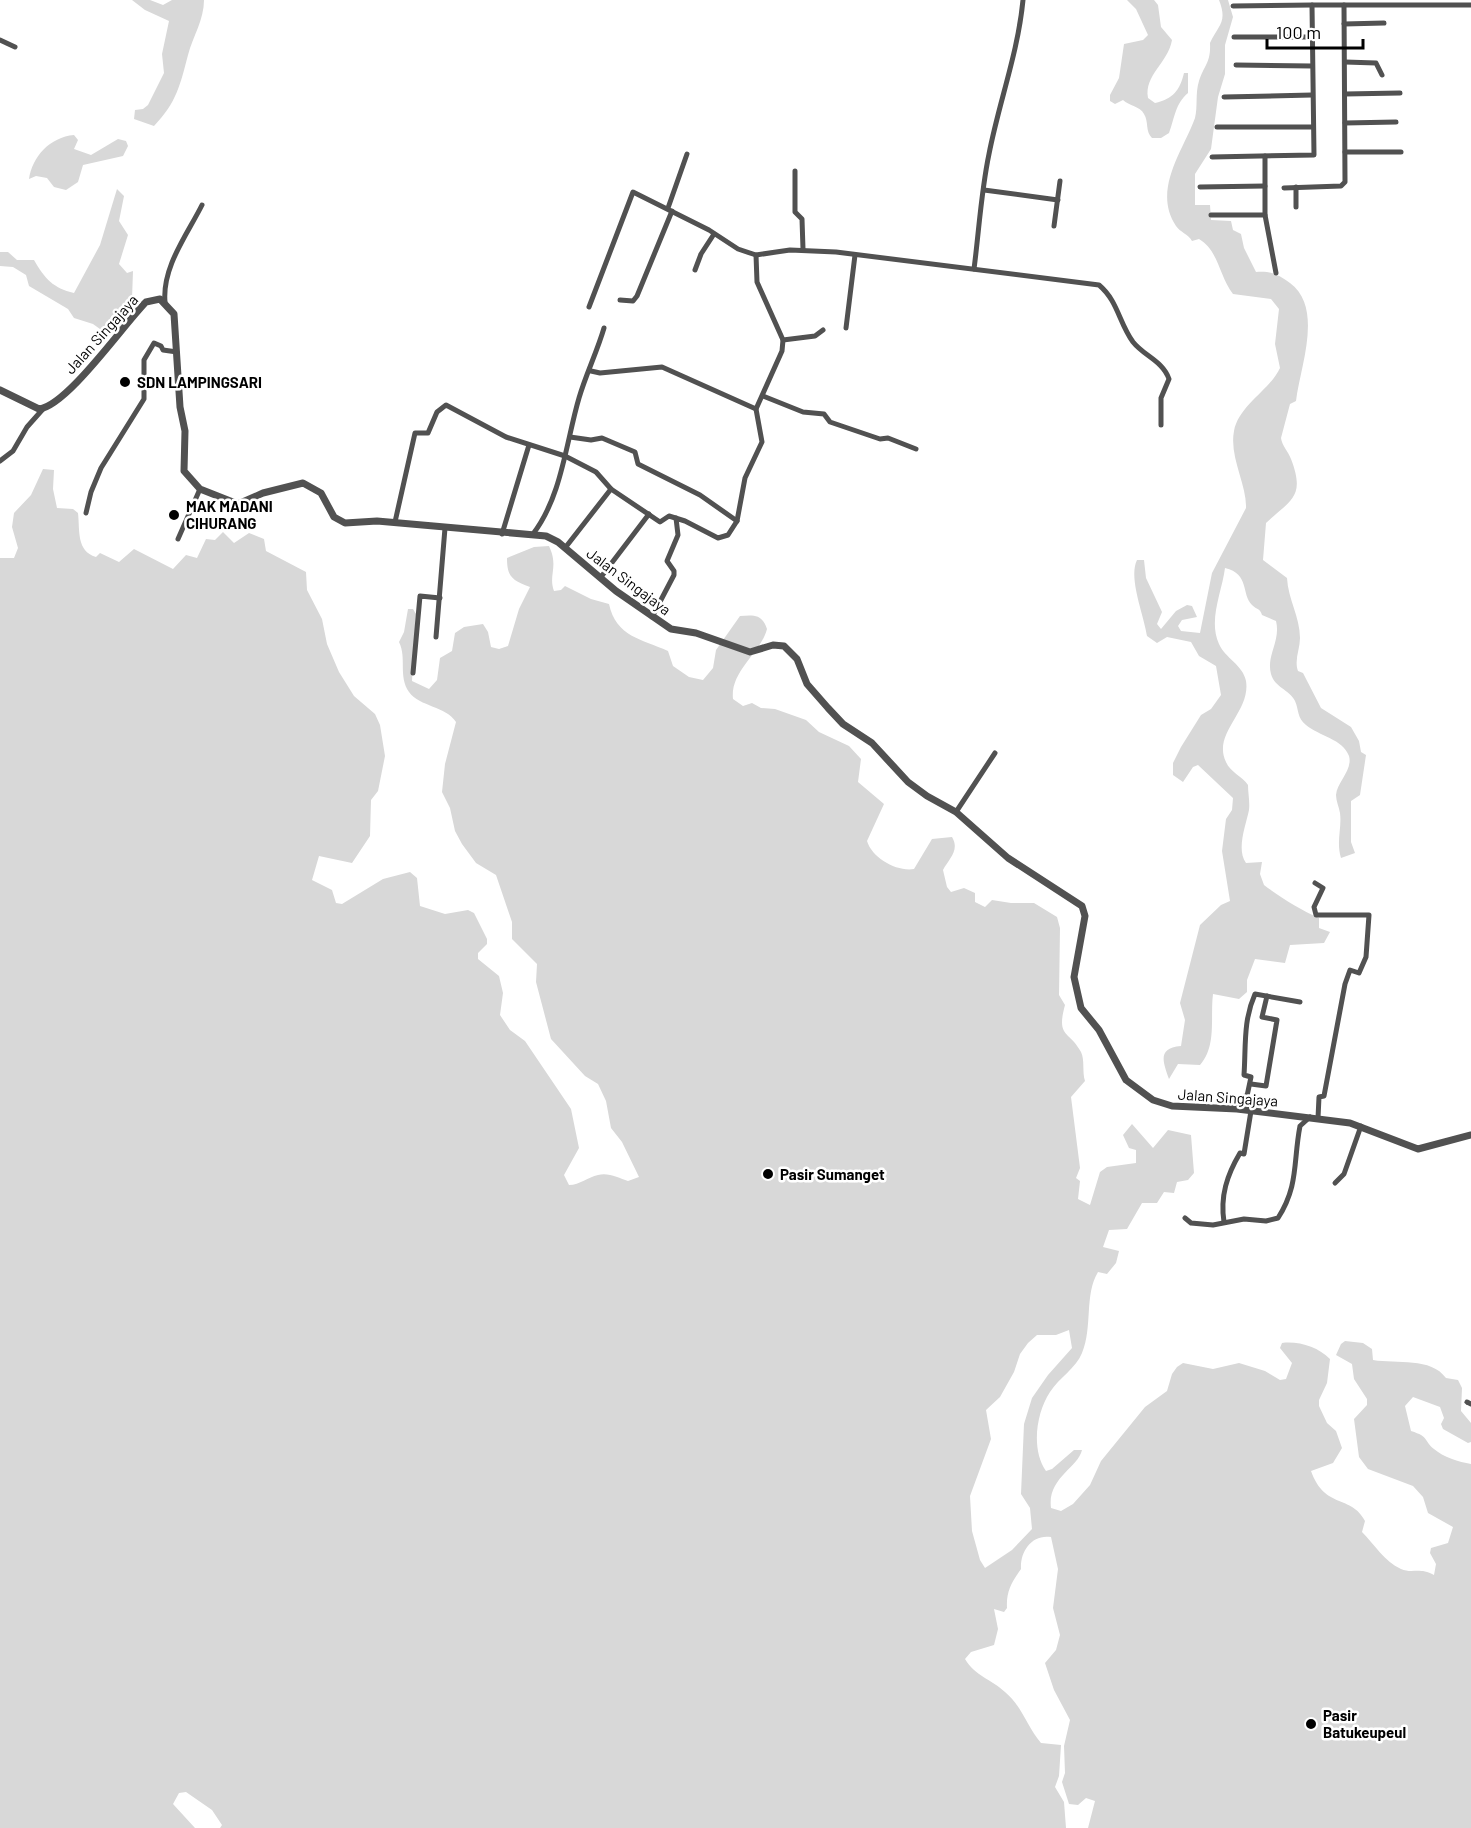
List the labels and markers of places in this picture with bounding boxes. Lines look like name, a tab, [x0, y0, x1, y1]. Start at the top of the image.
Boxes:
place label: SDN LAMPINGSARI	[137, 373, 262, 391]
marker: SDN LAMPINGSARI	[118, 375, 132, 389]
place label: MAK MADANI CIHURANG	[186, 497, 273, 532]
marker: MAK MADANI CIHURANG	[167, 508, 181, 522]
place label: Pasir Sumanget	[780, 1165, 885, 1183]
marker: Pasir Sumanget	[761, 1167, 775, 1181]
place label: Pasir Batukeupeul	[1323, 1706, 1406, 1741]
marker: Pasir Batukeupeul	[1304, 1717, 1318, 1731]

